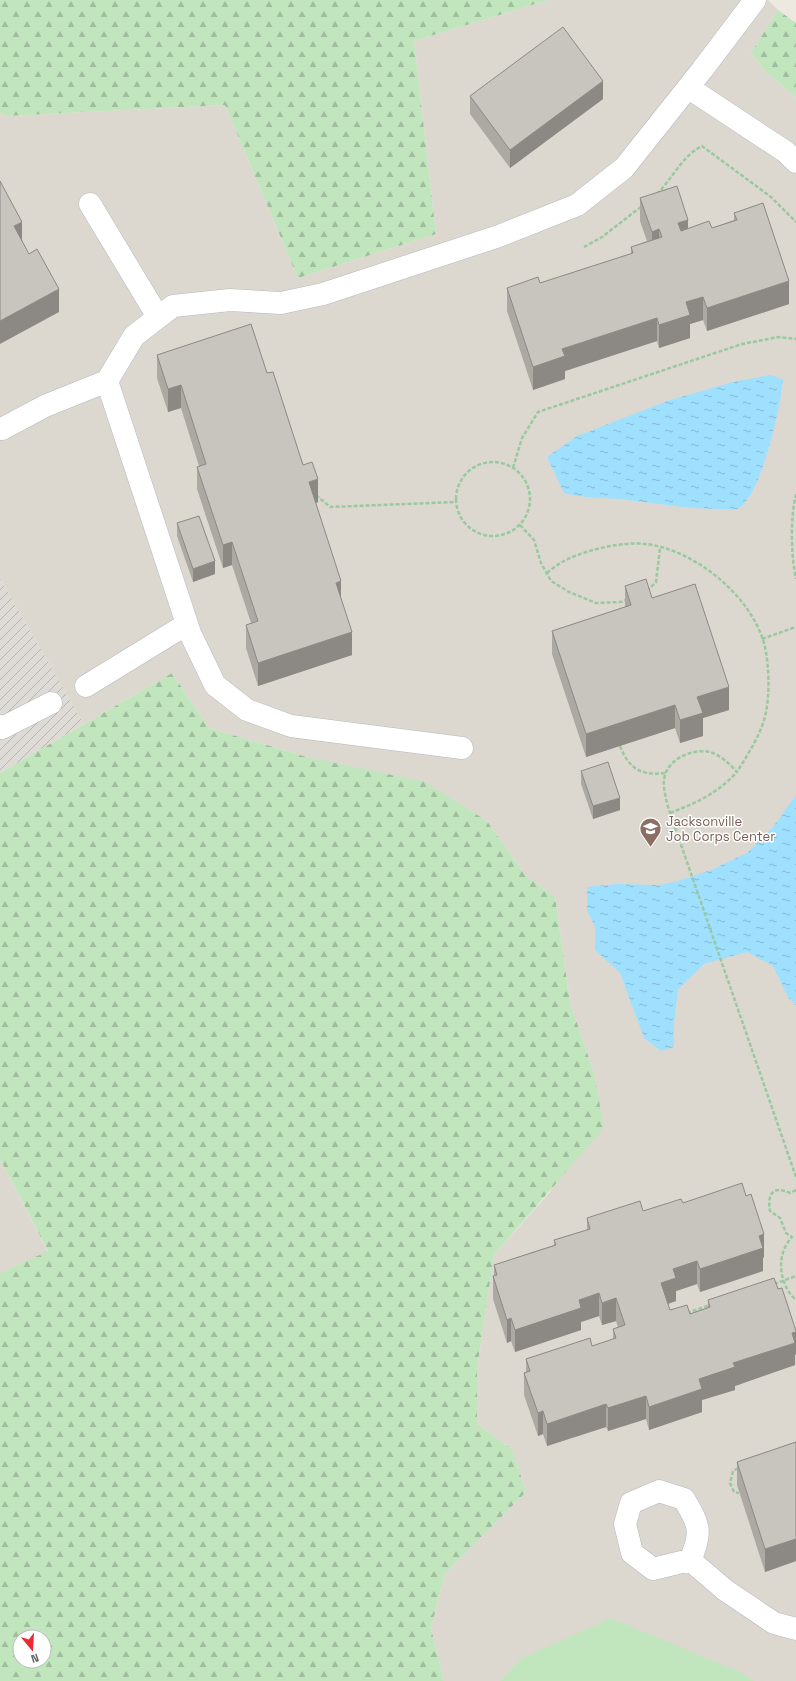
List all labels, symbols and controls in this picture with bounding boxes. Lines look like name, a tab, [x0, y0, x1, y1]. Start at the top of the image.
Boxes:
place label: Jacksonville Job Corps Center	[666, 813, 775, 845]
school or university icon: Jacksonville Job Corps Center	[638, 815, 664, 848]
north arrow	[12, 1629, 52, 1669]
text: N	[29, 1651, 41, 1666]

